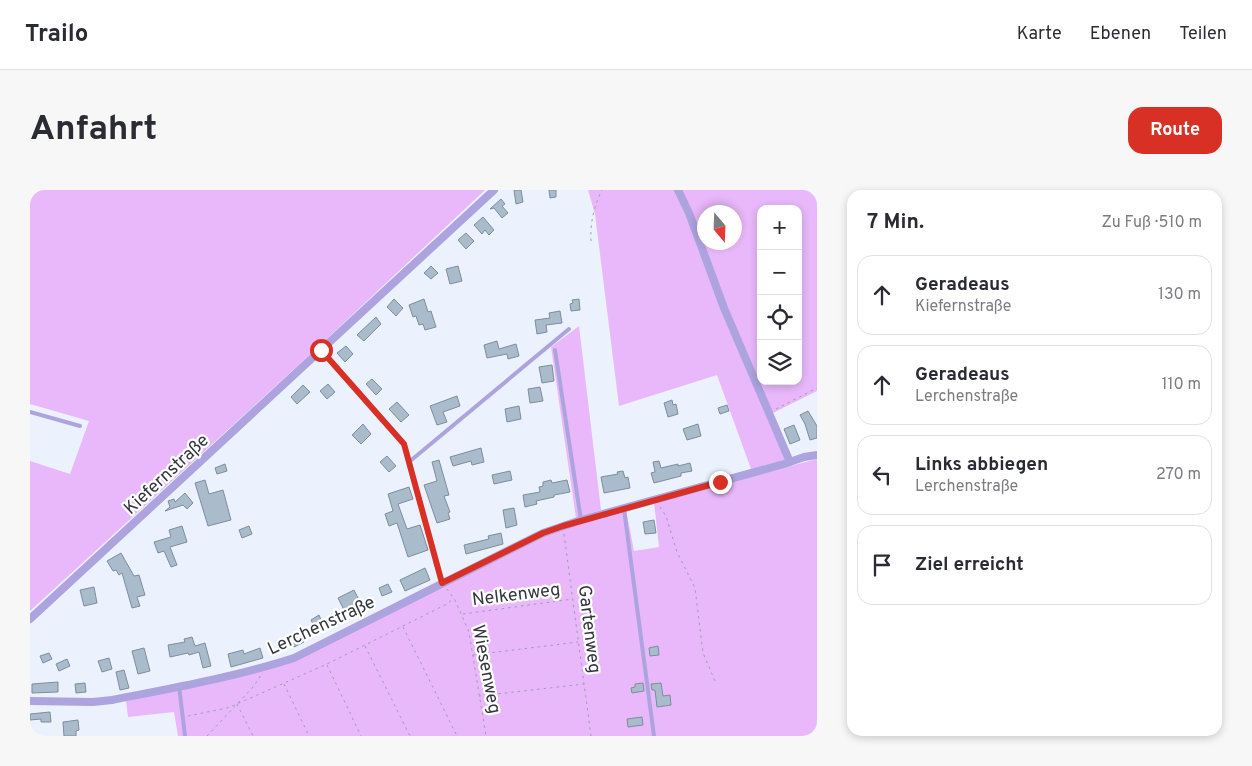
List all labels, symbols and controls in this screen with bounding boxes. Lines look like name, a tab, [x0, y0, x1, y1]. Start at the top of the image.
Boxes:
text: Trailo	[25, 20, 88, 50]
text: Karte	[1017, 23, 1062, 46]
text: Ebenen	[1090, 23, 1151, 46]
text: Teilen	[1179, 23, 1227, 46]
button: Route	[1128, 107, 1222, 154]
text: Anfahrt	[30, 108, 157, 152]
north arrow	[697, 205, 742, 250]
map controls	[757, 205, 802, 385]
button: +	[757, 205, 802, 250]
text: 7 Min.	[867, 209, 924, 236]
text: Zu Fuß · 510 m	[1101, 213, 1202, 233]
button: −	[757, 250, 802, 295]
text: Geradeaus	[915, 273, 1010, 297]
icon: ahead	[868, 281, 896, 309]
text: 130 m	[1158, 285, 1201, 305]
button: locate	[757, 295, 802, 340]
text: Kiefernstraße	[915, 297, 1011, 317]
route start	[310, 339, 333, 362]
button: layers	[757, 340, 802, 385]
text: Geradeaus	[915, 363, 1010, 387]
icon: ahead	[868, 371, 896, 399]
text: 110 m	[1161, 375, 1201, 395]
text: Lerchenstraße	[915, 387, 1018, 407]
street label: Kiefernstraße	[120, 430, 214, 520]
text: Links abbiegen	[915, 453, 1048, 477]
icon: left	[868, 461, 896, 489]
text: 270 m	[1156, 465, 1201, 485]
route end	[709, 471, 732, 494]
text: Lerchenstraße	[915, 477, 1018, 497]
icon: arrive	[868, 551, 896, 579]
text: Ziel erreicht	[915, 553, 1024, 577]
street label: Nelkenweg	[471, 579, 562, 612]
street label: Gartenweg	[572, 584, 605, 675]
street label: Lerchenstraße	[264, 591, 379, 661]
street label: Wiesenweg	[466, 623, 505, 716]

